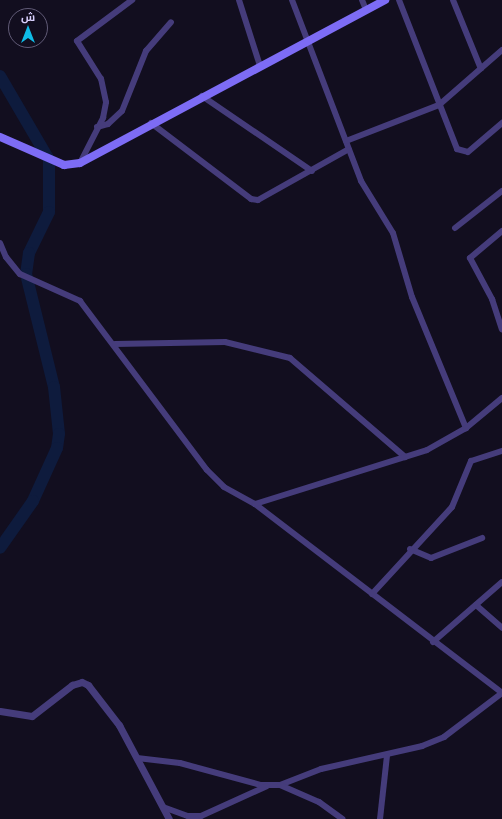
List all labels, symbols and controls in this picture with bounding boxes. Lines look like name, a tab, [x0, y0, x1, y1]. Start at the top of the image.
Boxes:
north arrow	[8, 8, 48, 48]
text: ش	[21, 9, 35, 24]

